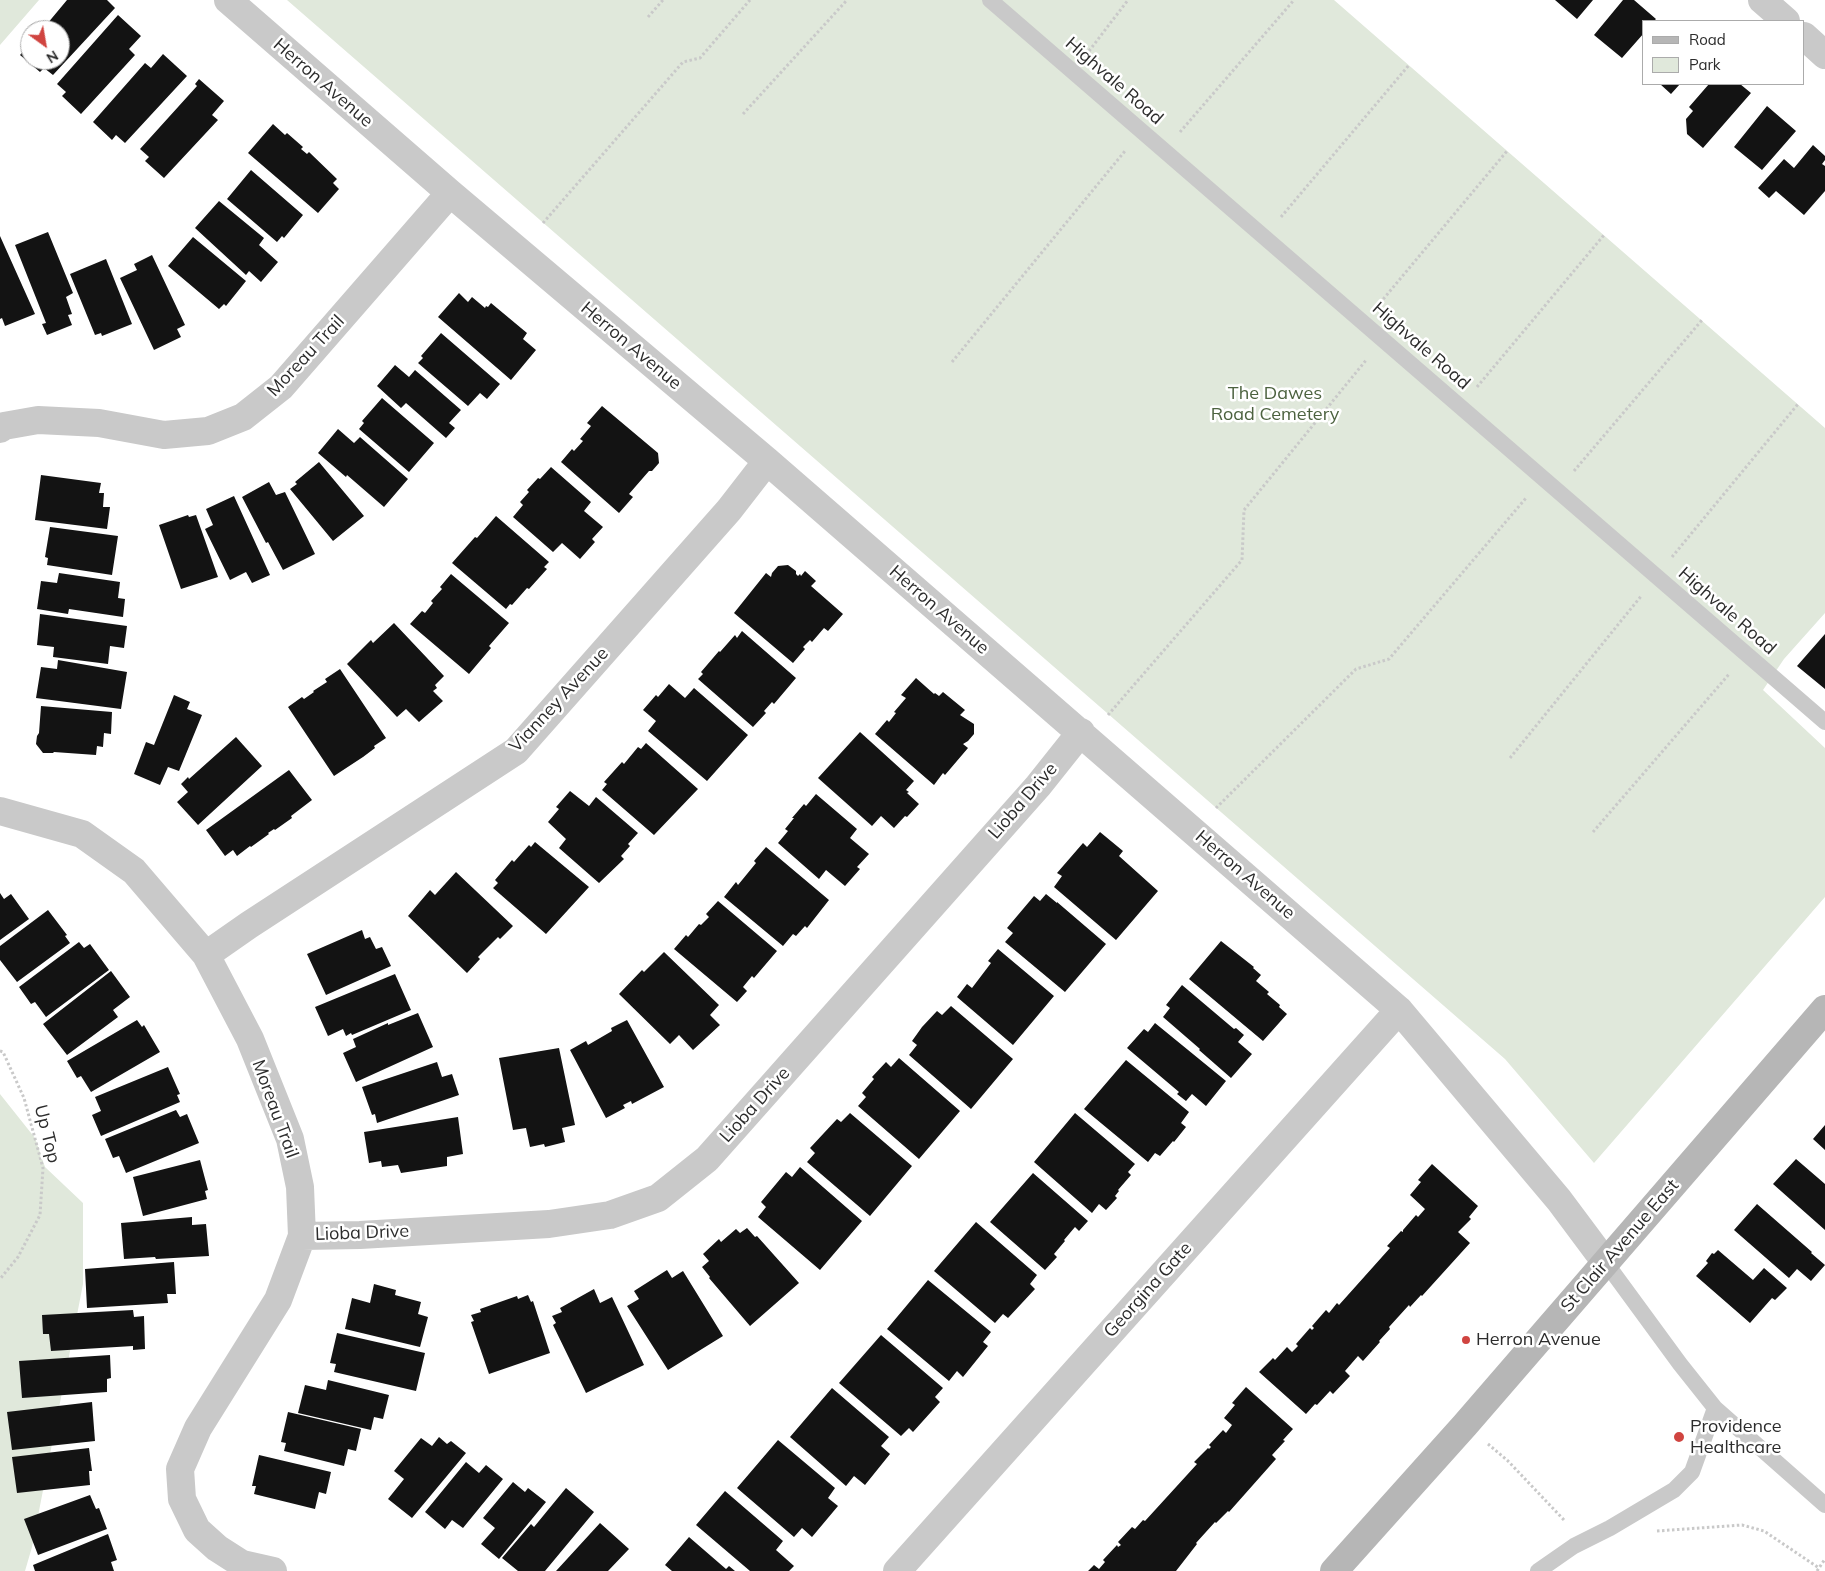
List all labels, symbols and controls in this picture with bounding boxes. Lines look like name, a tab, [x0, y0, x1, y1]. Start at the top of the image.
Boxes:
north arrow	[20, 20, 70, 70]
legend	[1642, 20, 1805, 85]
text: Road	[1689, 30, 1726, 49]
street label: Highvale Road	[1061, 33, 1167, 129]
street label: Herron Avenue	[269, 34, 377, 132]
text: N	[43, 46, 62, 67]
text: Park	[1689, 55, 1721, 74]
street label: Herron Avenue	[576, 298, 686, 394]
street label: Highvale Road	[1368, 298, 1474, 394]
street label: Moreau Trail	[263, 311, 349, 401]
park label: The Dawes Road Cemetery	[1211, 383, 1339, 426]
street label: Herron Avenue	[885, 561, 993, 659]
street label: Highvale Road	[1674, 563, 1780, 659]
street label: Vianney Avenue	[505, 643, 613, 757]
street label: Lioba Drive	[984, 758, 1062, 844]
street label: Herron Avenue	[1191, 826, 1299, 924]
street label: Moreau Trail	[247, 1057, 303, 1161]
street label: Lioba Drive	[715, 1063, 795, 1147]
street label: Up Top	[29, 1103, 65, 1165]
street label: St Clair Avenue East	[1556, 1175, 1684, 1317]
street label: Lioba Drive	[315, 1221, 409, 1245]
street label: Georgina Gate	[1100, 1238, 1196, 1342]
place label: Herron Avenue	[1476, 1329, 1601, 1351]
marker: Herron Avenue	[1460, 1334, 1472, 1346]
place label: Providence Healthcare	[1690, 1416, 1782, 1458]
marker: Providence Healthcare	[1672, 1430, 1686, 1444]

